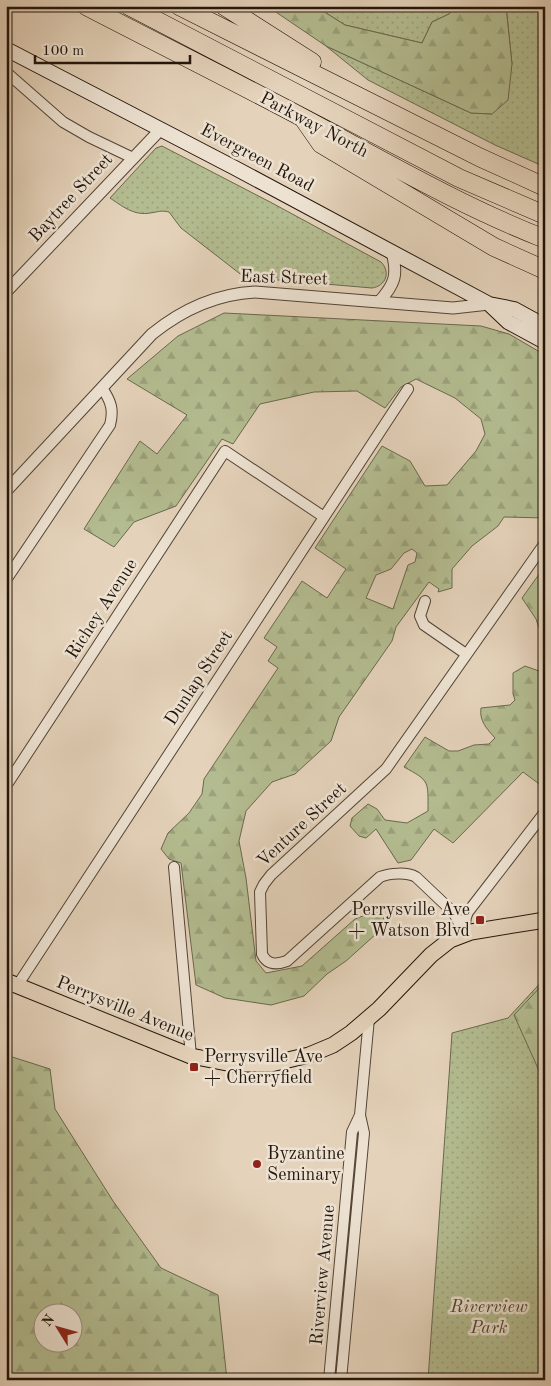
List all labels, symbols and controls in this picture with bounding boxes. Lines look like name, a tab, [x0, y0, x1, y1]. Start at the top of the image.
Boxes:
scale bar	[35, 32, 190, 64]
text: 100 m	[42, 44, 84, 59]
street label: Parkway North	[257, 89, 371, 161]
street label: Evergreen Road	[197, 121, 317, 195]
street label: Baytree Street	[26, 150, 116, 246]
street label: East Street	[240, 267, 328, 289]
street label: Richey Avenue	[63, 556, 141, 662]
street label: Dunlap Street	[162, 627, 236, 729]
street label: Venture Street	[254, 779, 350, 871]
place label: Perrysville Ave + Watson Blvd	[348, 901, 470, 940]
marker: Perrysville Ave + Watson Blvd	[474, 914, 486, 926]
street label: Perrysville Avenue	[54, 973, 196, 1045]
place label: Perrysville Ave + Cherryfield	[204, 1048, 323, 1087]
marker: Perrysville Ave + Cherryfield	[188, 1061, 200, 1073]
place label: Byzantine Seminary	[267, 1145, 345, 1184]
marker: Byzantine Seminary	[251, 1158, 263, 1170]
street label: Riverview Avenue	[308, 1204, 338, 1346]
park label: Riverview Park	[449, 1298, 528, 1337]
north arrow	[32, 1304, 82, 1354]
text: N	[40, 1312, 57, 1329]

